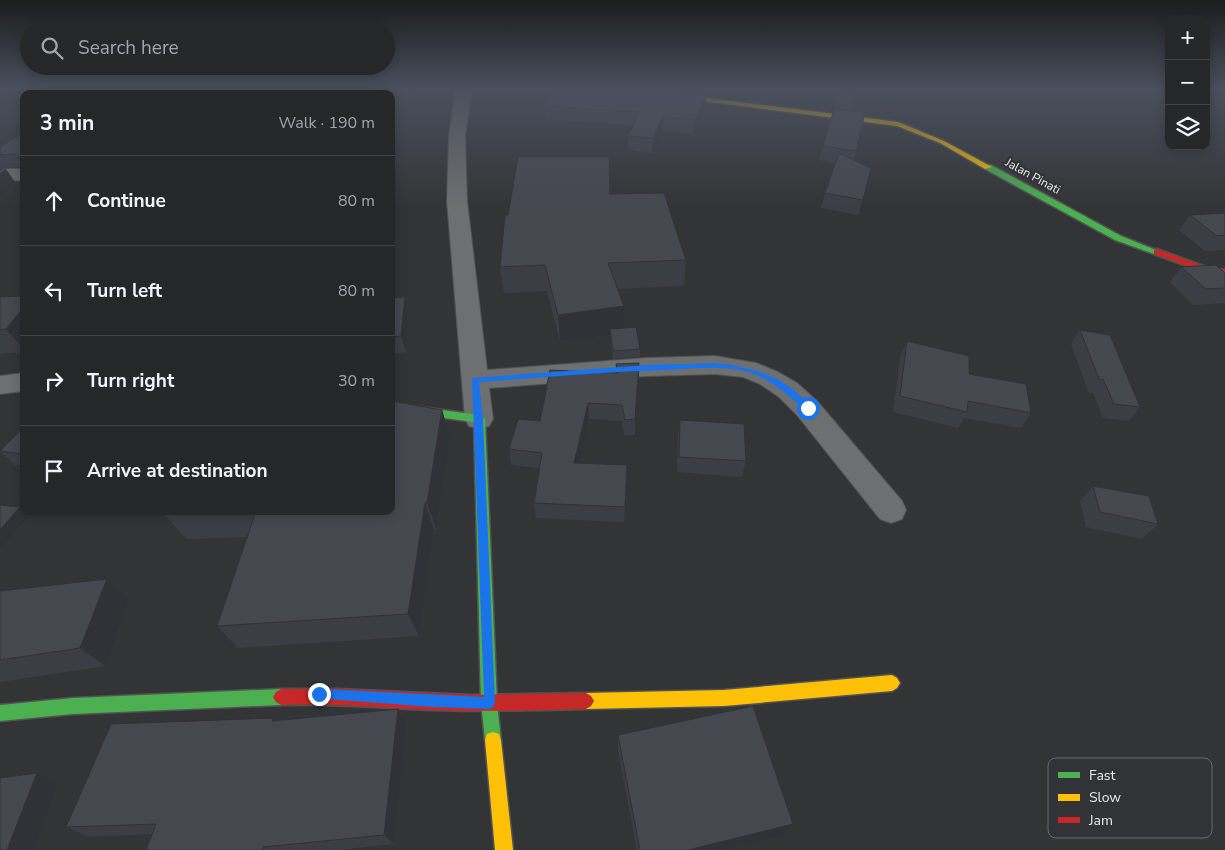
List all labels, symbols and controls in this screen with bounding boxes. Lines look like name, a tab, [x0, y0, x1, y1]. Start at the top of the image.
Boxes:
map controls	[1165, 15, 1210, 150]
button: +	[1165, 15, 1210, 60]
search box	[20, 20, 395, 75]
icon: search	[38, 34, 66, 62]
text: Search here	[78, 35, 179, 61]
button: −	[1165, 60, 1210, 105]
button: layers	[1165, 105, 1210, 150]
text: 3 min	[40, 109, 94, 137]
text: Walk · 190 m	[279, 112, 375, 134]
street label: Jalan Pinati	[1002, 154, 1063, 198]
icon: ahead	[40, 187, 68, 215]
text: Continue	[87, 188, 166, 214]
text: 80 m	[338, 190, 375, 212]
icon: left	[40, 277, 68, 305]
text: Turn left	[87, 278, 162, 304]
text: 80 m	[338, 280, 375, 302]
icon: right	[40, 367, 68, 395]
text: Turn right	[87, 368, 174, 394]
text: 30 m	[338, 370, 375, 392]
route start	[797, 397, 820, 420]
icon: arrive	[40, 457, 68, 485]
text: Arrive at destination	[87, 458, 268, 484]
route end	[308, 683, 331, 706]
legend	[1048, 758, 1212, 838]
text: Fast	[1089, 766, 1115, 785]
text: Slow	[1089, 788, 1121, 807]
text: Jam	[1088, 811, 1113, 830]

